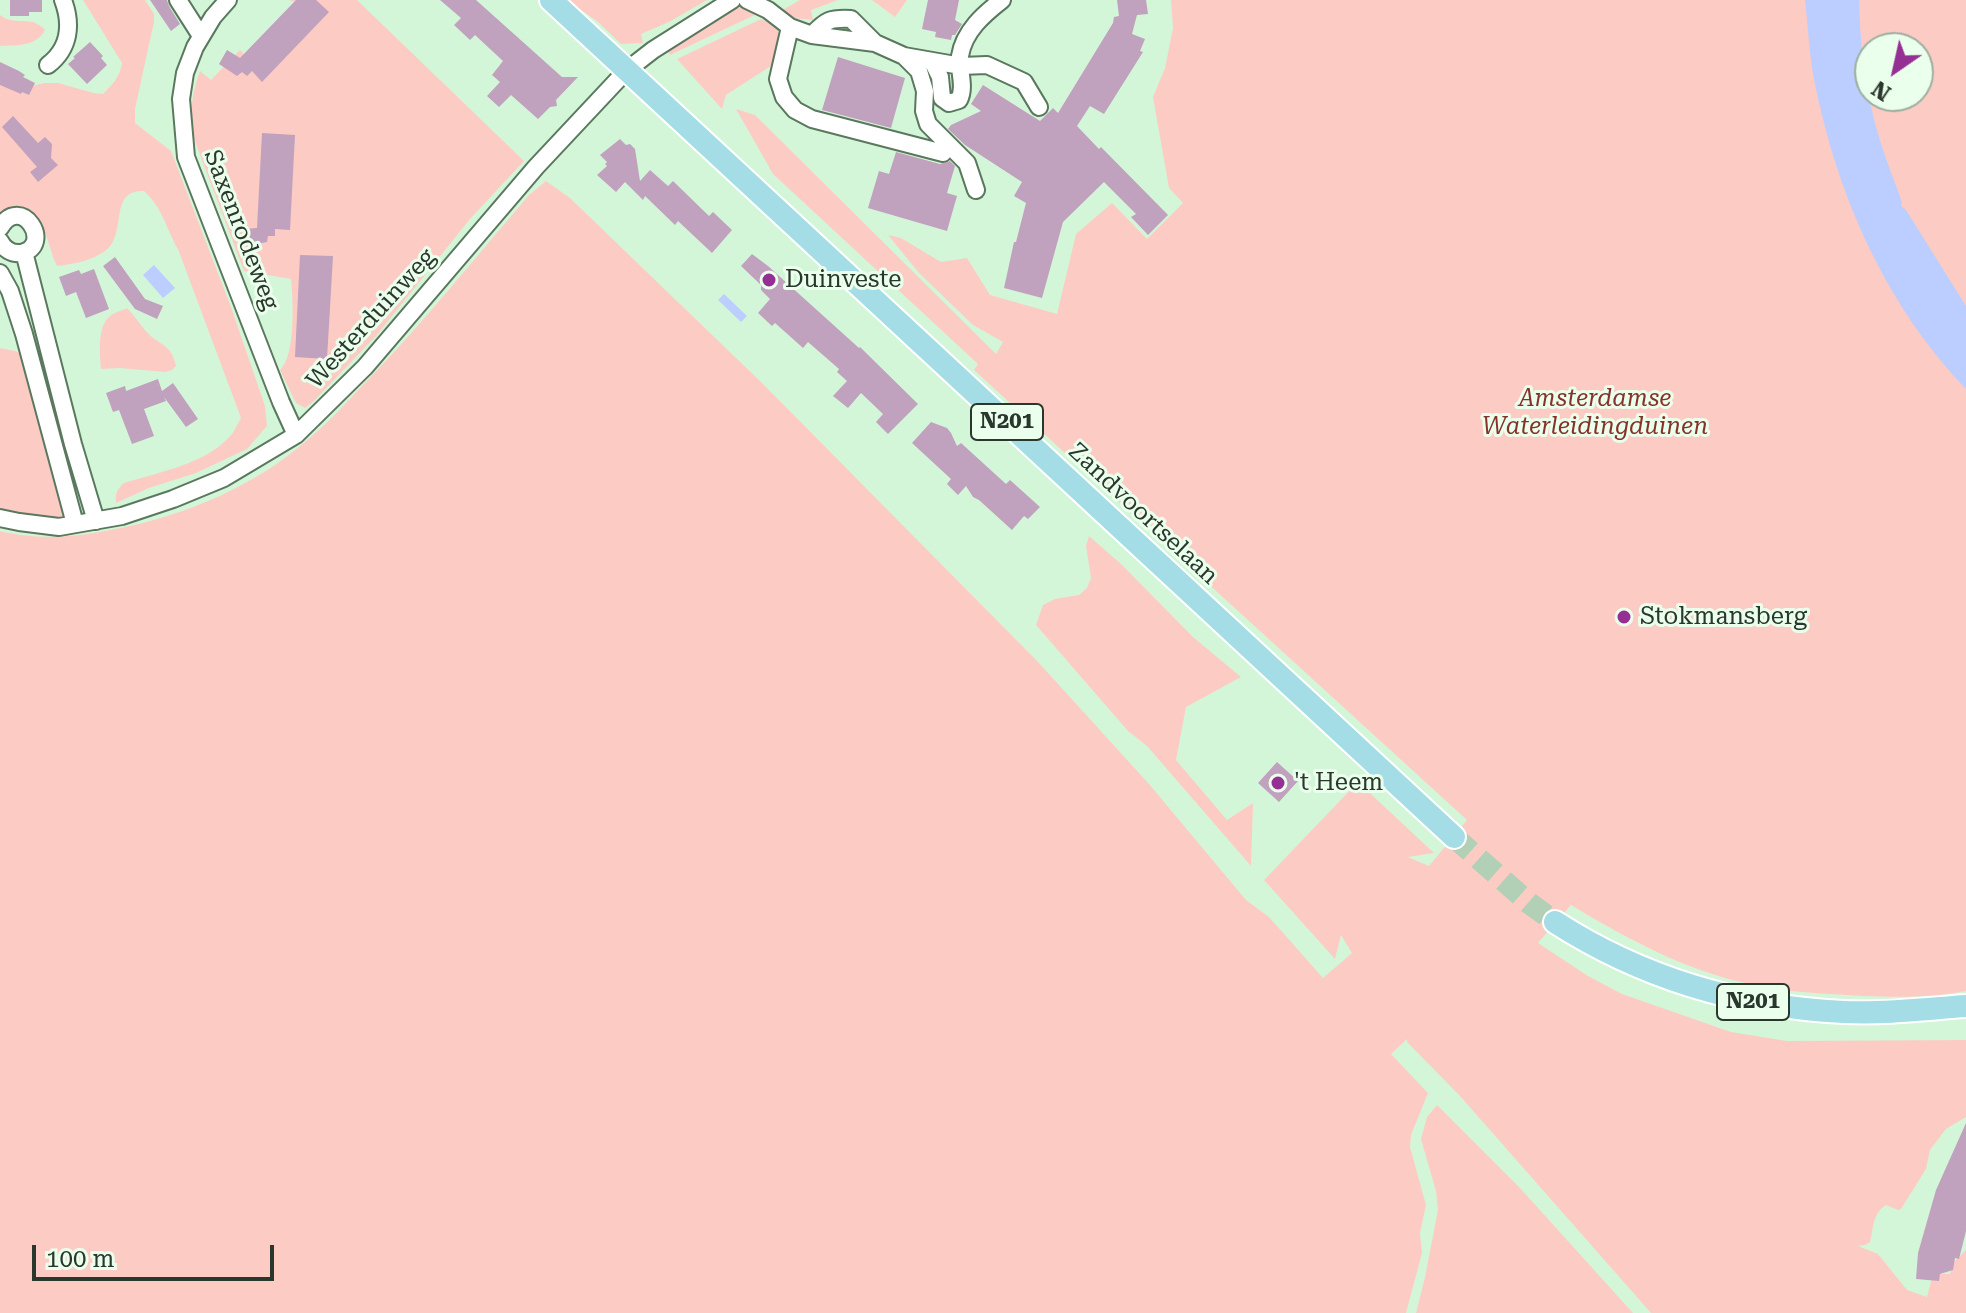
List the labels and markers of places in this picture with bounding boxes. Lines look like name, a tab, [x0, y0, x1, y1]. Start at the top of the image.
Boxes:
place label: Duinveste	[785, 266, 901, 294]
marker: Duinveste	[760, 271, 778, 289]
place label: Stokmansberg	[1640, 603, 1807, 631]
marker: Stokmansberg	[1615, 608, 1633, 626]
place label: 't Heem	[1294, 769, 1383, 797]
marker: 't Heem	[1269, 774, 1287, 792]

